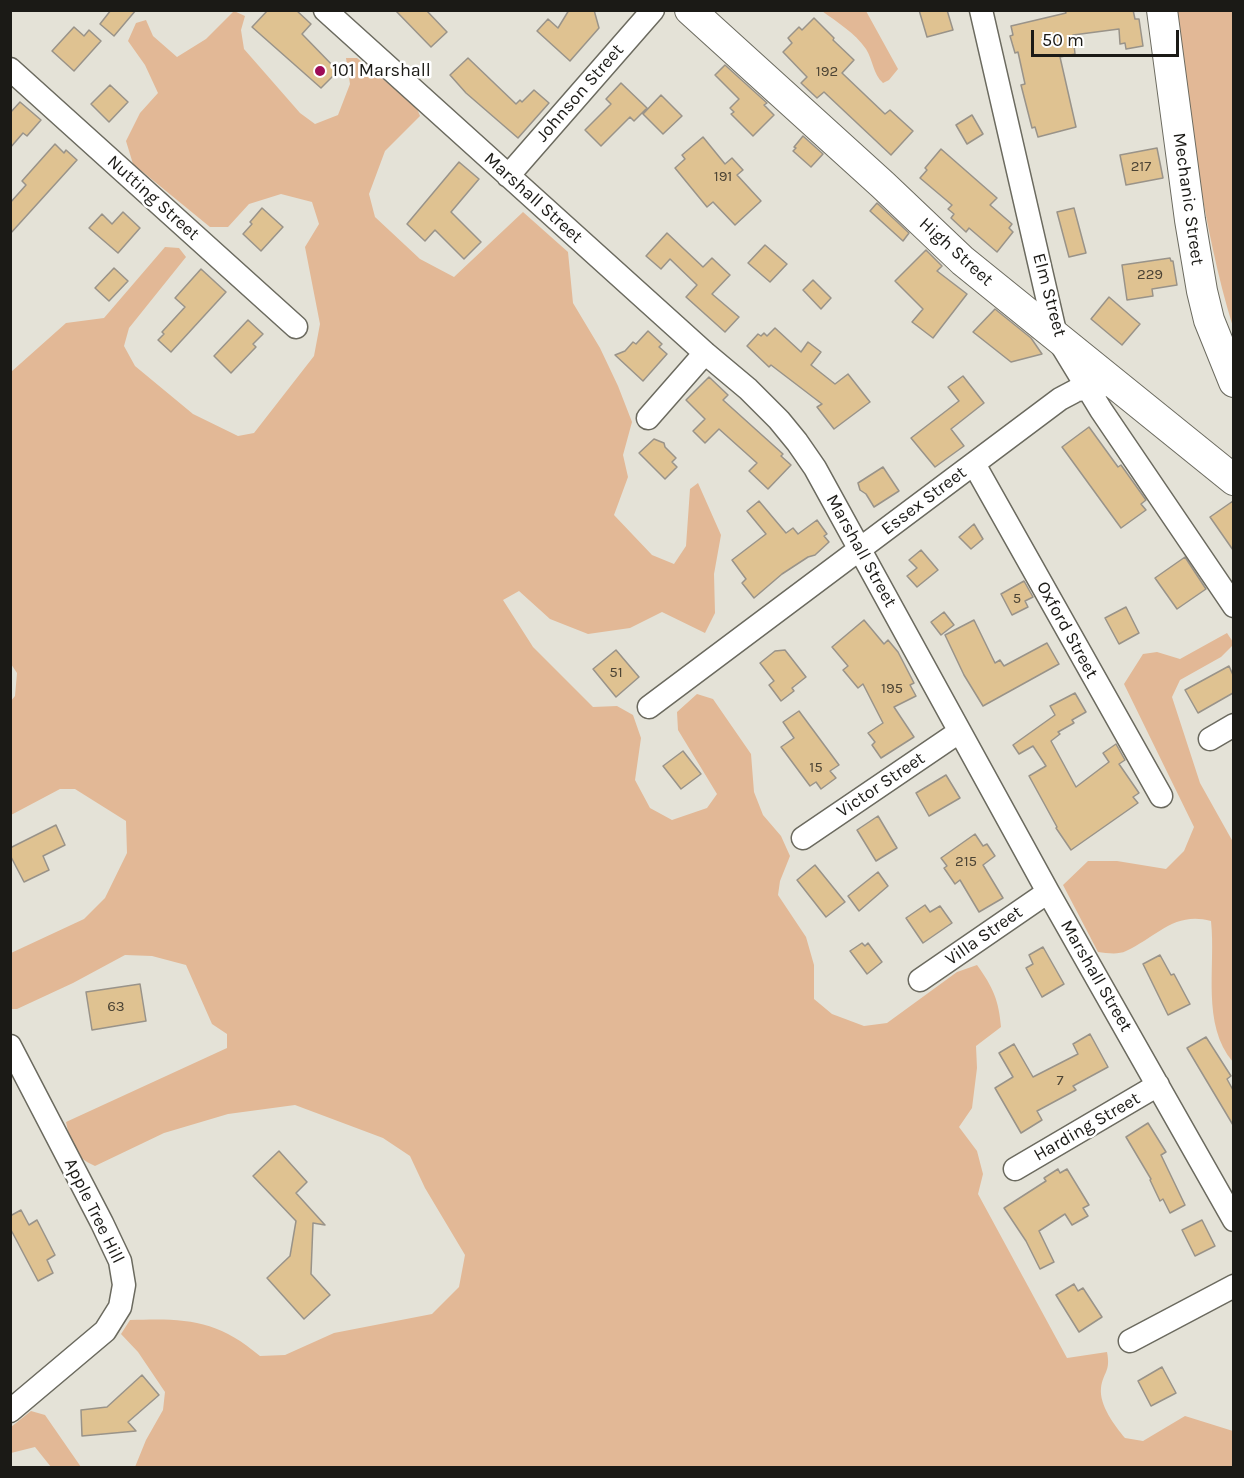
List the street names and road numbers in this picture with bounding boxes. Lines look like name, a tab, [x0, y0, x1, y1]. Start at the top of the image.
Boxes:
street label: Johnson Street	[532, 40, 628, 146]
street label: Mechanic Street	[1168, 131, 1208, 267]
street label: Marshall Street	[479, 148, 587, 248]
street label: Nutting Street	[102, 151, 204, 245]
street label: High Street	[915, 213, 997, 291]
street label: Elm Street	[1027, 251, 1071, 339]
street label: Essex Street	[877, 462, 971, 540]
street label: Marshall Street	[821, 491, 901, 611]
street label: Oxford Street	[1031, 578, 1103, 682]
street label: Victor Street	[833, 748, 929, 822]
street label: Villa Street	[941, 902, 1027, 970]
street label: Marshall Street	[1055, 916, 1137, 1036]
street label: Harding Street	[1030, 1088, 1144, 1166]
street label: Apple Tree Hill	[59, 1155, 129, 1267]

